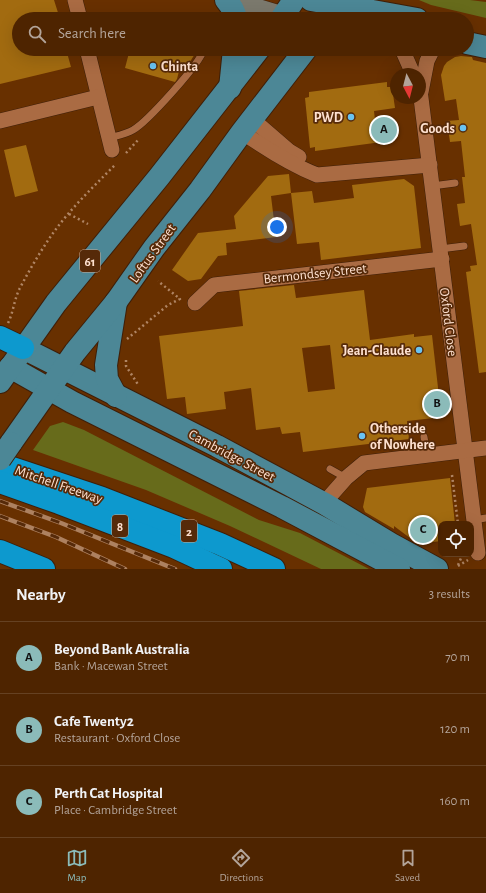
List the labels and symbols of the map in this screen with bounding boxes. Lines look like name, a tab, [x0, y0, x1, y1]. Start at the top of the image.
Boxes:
place label: Chinta	[161, 60, 199, 74]
marker: Chinta	[148, 61, 158, 71]
north arrow	[390, 68, 426, 104]
place label: PWD	[314, 111, 343, 125]
marker: PWD	[346, 112, 356, 122]
pin: A	[371, 115, 397, 145]
place label: Goods	[420, 122, 455, 136]
marker: Goods	[458, 123, 468, 133]
your location	[267, 217, 287, 237]
street label: Loftus Street	[127, 221, 179, 285]
road number: 61	[80, 250, 100, 272]
street label: Bermondsey Street	[263, 262, 368, 286]
street label: Oxford Close	[437, 287, 459, 357]
place label: Jean-Claude	[343, 344, 411, 358]
marker: Jean-Claude	[414, 345, 424, 355]
pin: B	[424, 389, 450, 419]
place label: Otherside of Nowhere	[370, 422, 435, 452]
street label: Cambridge Street	[186, 427, 277, 485]
marker: Otherside of Nowhere	[357, 431, 367, 441]
street label: Mitchell Freeway	[13, 463, 104, 506]
road number: 8	[112, 515, 128, 537]
pin: C	[410, 515, 436, 545]
road number: 2	[181, 520, 197, 542]

